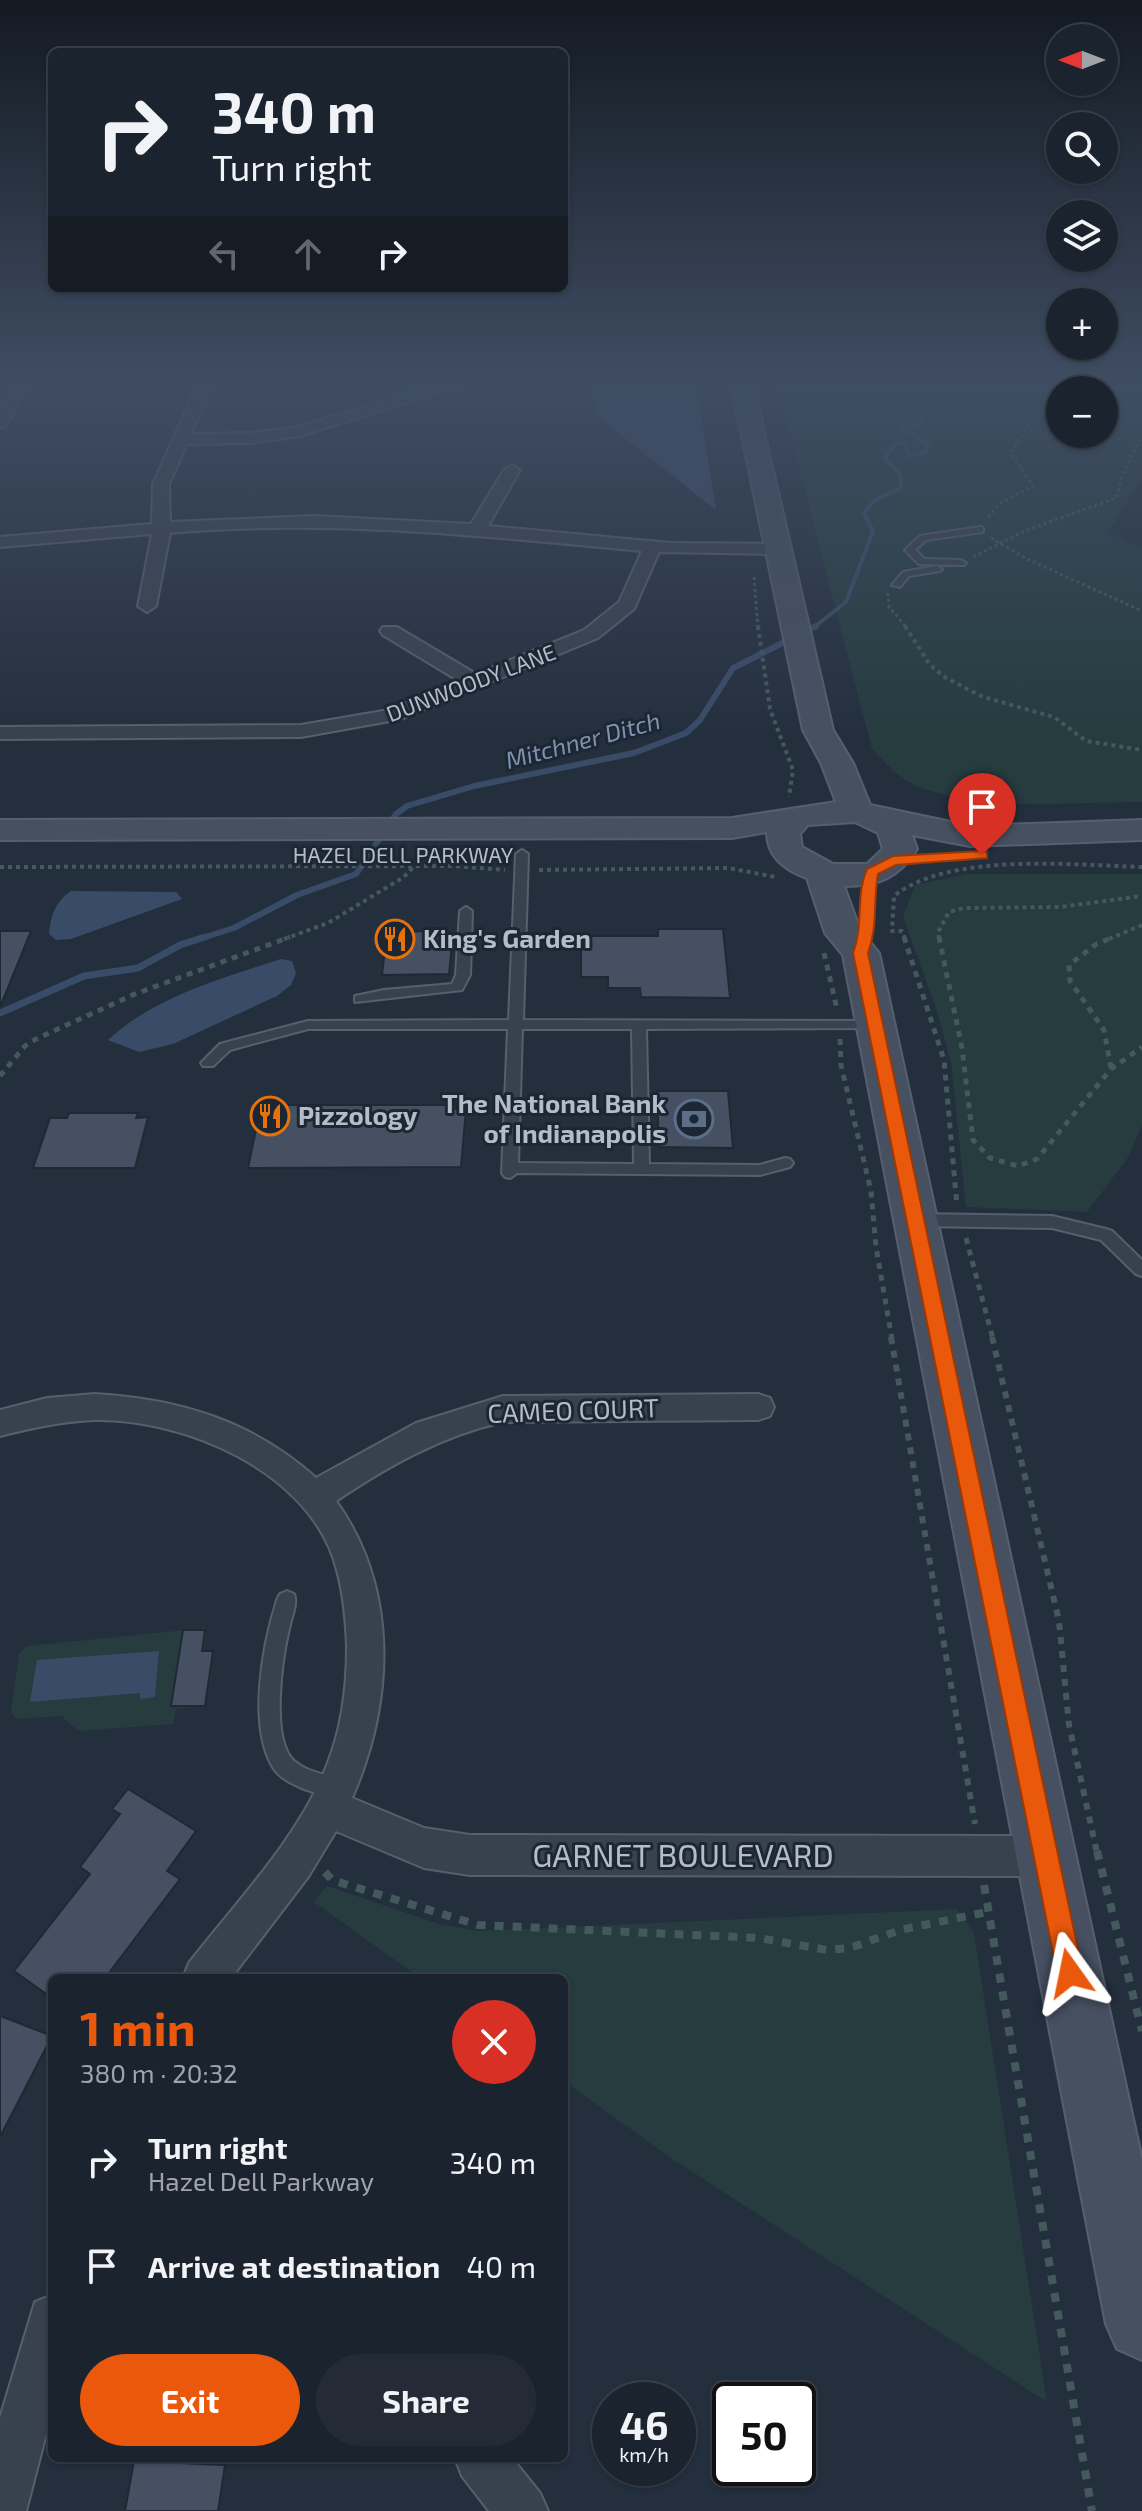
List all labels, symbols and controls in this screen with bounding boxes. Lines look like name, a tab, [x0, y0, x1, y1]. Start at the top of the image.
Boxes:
north arrow	[1046, 24, 1118, 96]
map controls	[1046, 24, 1118, 448]
text: 340 m	[212, 77, 376, 144]
icon: right	[80, 80, 184, 184]
button: search	[1046, 112, 1118, 184]
text: Turn right	[212, 145, 372, 188]
button: layers	[1046, 200, 1118, 272]
icon: left	[202, 232, 246, 276]
icon: ahead	[286, 232, 330, 276]
icon: right	[370, 232, 414, 276]
button: +	[1046, 288, 1118, 360]
button: −	[1046, 376, 1118, 448]
street label: DUNWOODY LANE	[382, 638, 559, 726]
water label: Mitchner Ditch	[502, 705, 663, 774]
pin	[948, 773, 1016, 855]
icon: arrive	[960, 785, 1004, 829]
street label: HAZEL DELL PARKWAY	[293, 841, 514, 867]
restaurant icon: King's Garden	[374, 918, 416, 960]
place label: King's Garden	[423, 922, 591, 953]
place label: The National Bank of Indianapolis	[442, 1087, 666, 1148]
restaurant icon: Pizzology	[249, 1095, 291, 1137]
bank icon: The National Bank of Indianapolis	[673, 1098, 715, 1140]
place label: Pizzology	[298, 1099, 418, 1131]
street label: CAMEO COURT	[487, 1391, 659, 1428]
street label: GARNET BOULEVARD	[532, 1835, 834, 1873]
position arrow	[1028, 1931, 1112, 2015]
text: 1 min	[80, 1998, 196, 2056]
button: close	[452, 2000, 536, 2084]
text: 380 m · 20:32	[80, 2057, 238, 2088]
text: Turn right	[148, 2129, 288, 2165]
icon: right	[80, 2140, 124, 2184]
text: 340 m	[450, 2144, 536, 2180]
text: Hazel Dell Parkway	[148, 2165, 374, 2196]
icon: arrive	[80, 2244, 124, 2288]
text: Arrive at destination	[148, 2248, 440, 2284]
text: 40 m	[466, 2248, 536, 2284]
button: Exit	[80, 2354, 300, 2446]
button: Share	[316, 2354, 536, 2446]
speed limit sign: 50	[712, 2382, 816, 2486]
text: 46	[619, 2400, 669, 2448]
text: km/h	[619, 2442, 669, 2466]

